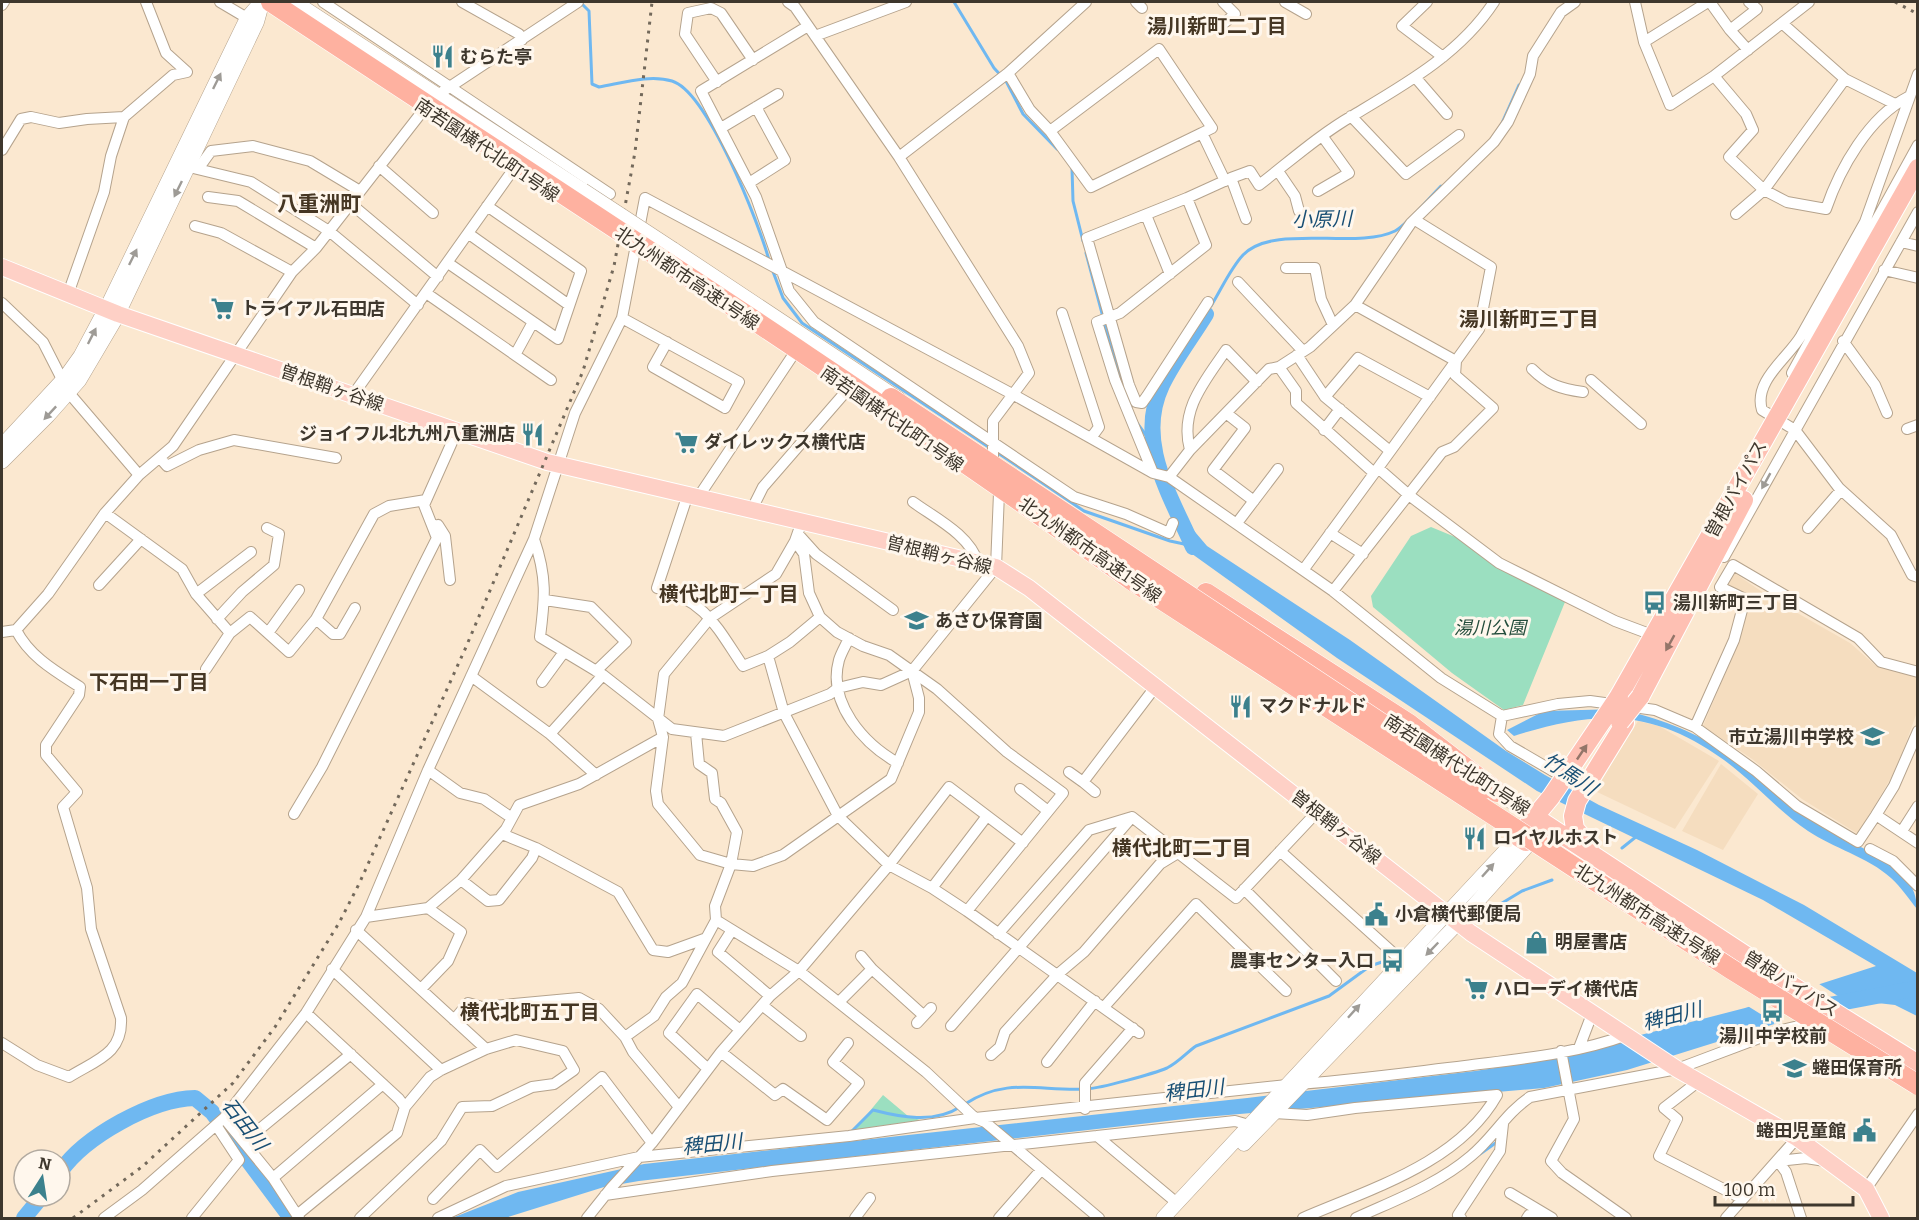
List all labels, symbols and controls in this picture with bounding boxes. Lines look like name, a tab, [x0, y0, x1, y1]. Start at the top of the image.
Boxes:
district label: 湯川新町二丁目	[1147, 14, 1287, 38]
restaurant icon: むらた亭	[429, 44, 455, 70]
place label: むらた亭	[460, 46, 532, 68]
one-way arrow	[212, 72, 221, 89]
street label: 南若園横代北町1号線	[411, 94, 563, 206]
one-way arrow	[174, 180, 183, 197]
district label: 八重洲町	[277, 191, 361, 217]
water label: 小原川	[1292, 206, 1354, 232]
street label: 北九州都市高速1号線	[611, 222, 763, 334]
one-way arrow	[128, 248, 137, 265]
supermarket icon: トライアル石田店	[210, 296, 236, 322]
place label: トライアル石田店	[241, 298, 385, 320]
district label: 湯川新町三丁目	[1459, 307, 1599, 331]
one-way arrow	[87, 328, 96, 345]
street label: 曽根鞘ヶ谷線	[277, 360, 387, 416]
street label: 南若園横代北町1号線	[816, 361, 968, 477]
one-way arrow	[43, 406, 57, 420]
restaurant icon: ジョイフル北九州八重洲店	[520, 421, 546, 447]
place label: ジョイフル北九州八重洲店	[299, 423, 515, 445]
supermarket icon: ダイレックス横代店	[673, 429, 699, 455]
place label: ダイレックス横代店	[704, 431, 865, 453]
street label: 曽根バイパス	[1700, 437, 1772, 541]
one-way arrow	[1761, 473, 1771, 490]
street label: 北九州都市高速1号線	[1014, 492, 1166, 608]
street label: 曽根鞘ヶ谷線	[884, 531, 994, 579]
district label: 横代北町一丁目	[659, 582, 799, 606]
bus stop icon: 湯川新町三丁目	[1642, 590, 1668, 616]
place label: 湯川新町三丁目	[1673, 592, 1799, 614]
school or university icon: あさひ保育園	[904, 608, 930, 634]
place label: あさひ保育園	[935, 610, 1043, 632]
park label: 湯川公園	[1454, 617, 1529, 639]
one-way arrow	[1665, 635, 1675, 652]
district label: 下石田一丁目	[89, 670, 209, 694]
restaurant icon: マクドナルド	[1228, 693, 1254, 719]
place label: マクドナルド	[1259, 695, 1367, 717]
street label: 南若園横代北町1号線	[1380, 710, 1534, 820]
school or university icon: 市立湯川中学校	[1859, 724, 1885, 750]
place label: 市立湯川中学校	[1728, 726, 1854, 748]
one-way arrow	[1576, 744, 1587, 760]
water label: 竹馬川	[1538, 748, 1603, 801]
street label: 曽根鞘ヶ谷線	[1287, 785, 1385, 869]
restaurant icon: ロイヤルホスト	[1462, 825, 1488, 851]
place label: ロイヤルホスト	[1493, 827, 1618, 849]
district label: 横代北町二丁目	[1112, 836, 1252, 860]
street label: 北九州都市高速1号線	[1570, 859, 1724, 969]
one-way arrow	[1481, 863, 1495, 877]
public building icon: 小倉横代郵便局	[1364, 901, 1390, 927]
place label: 小倉横代郵便局	[1395, 903, 1521, 925]
shop icon: 明屋書店	[1524, 929, 1550, 955]
place label: 明屋書店	[1555, 931, 1627, 953]
one-way arrow	[1426, 941, 1440, 955]
street label: 曽根バイパス	[1740, 946, 1842, 1022]
bus stop icon: 農事センター入口	[1379, 948, 1405, 974]
place label: 農事センター入口	[1230, 950, 1374, 972]
supermarket icon: ハローデイ横代店	[1463, 976, 1489, 1002]
place label: ハローデイ横代店	[1494, 978, 1638, 1000]
water label: 稗田川	[1640, 997, 1706, 1035]
bus stop icon: 湯川中学校前	[1760, 997, 1786, 1023]
district label: 横代北町五丁目	[460, 1000, 600, 1024]
one-way arrow	[1347, 1005, 1361, 1019]
place label: 湯川中学校前	[1719, 1025, 1827, 1047]
school or university icon: 蜷田保育所	[1781, 1055, 1807, 1081]
place label: 蜷田保育所	[1812, 1057, 1902, 1079]
water label: 稗田川	[1163, 1074, 1227, 1106]
water label: 石田川	[217, 1093, 274, 1157]
public building icon: 蜷田児童館	[1851, 1118, 1877, 1144]
place label: 蜷田児童館	[1756, 1120, 1846, 1142]
water label: 稗田川	[681, 1129, 745, 1159]
north arrow	[12, 1148, 72, 1208]
text: N	[37, 1153, 53, 1174]
scale bar	[1715, 1169, 1853, 1207]
text: 100 m	[1724, 1179, 1775, 1201]

